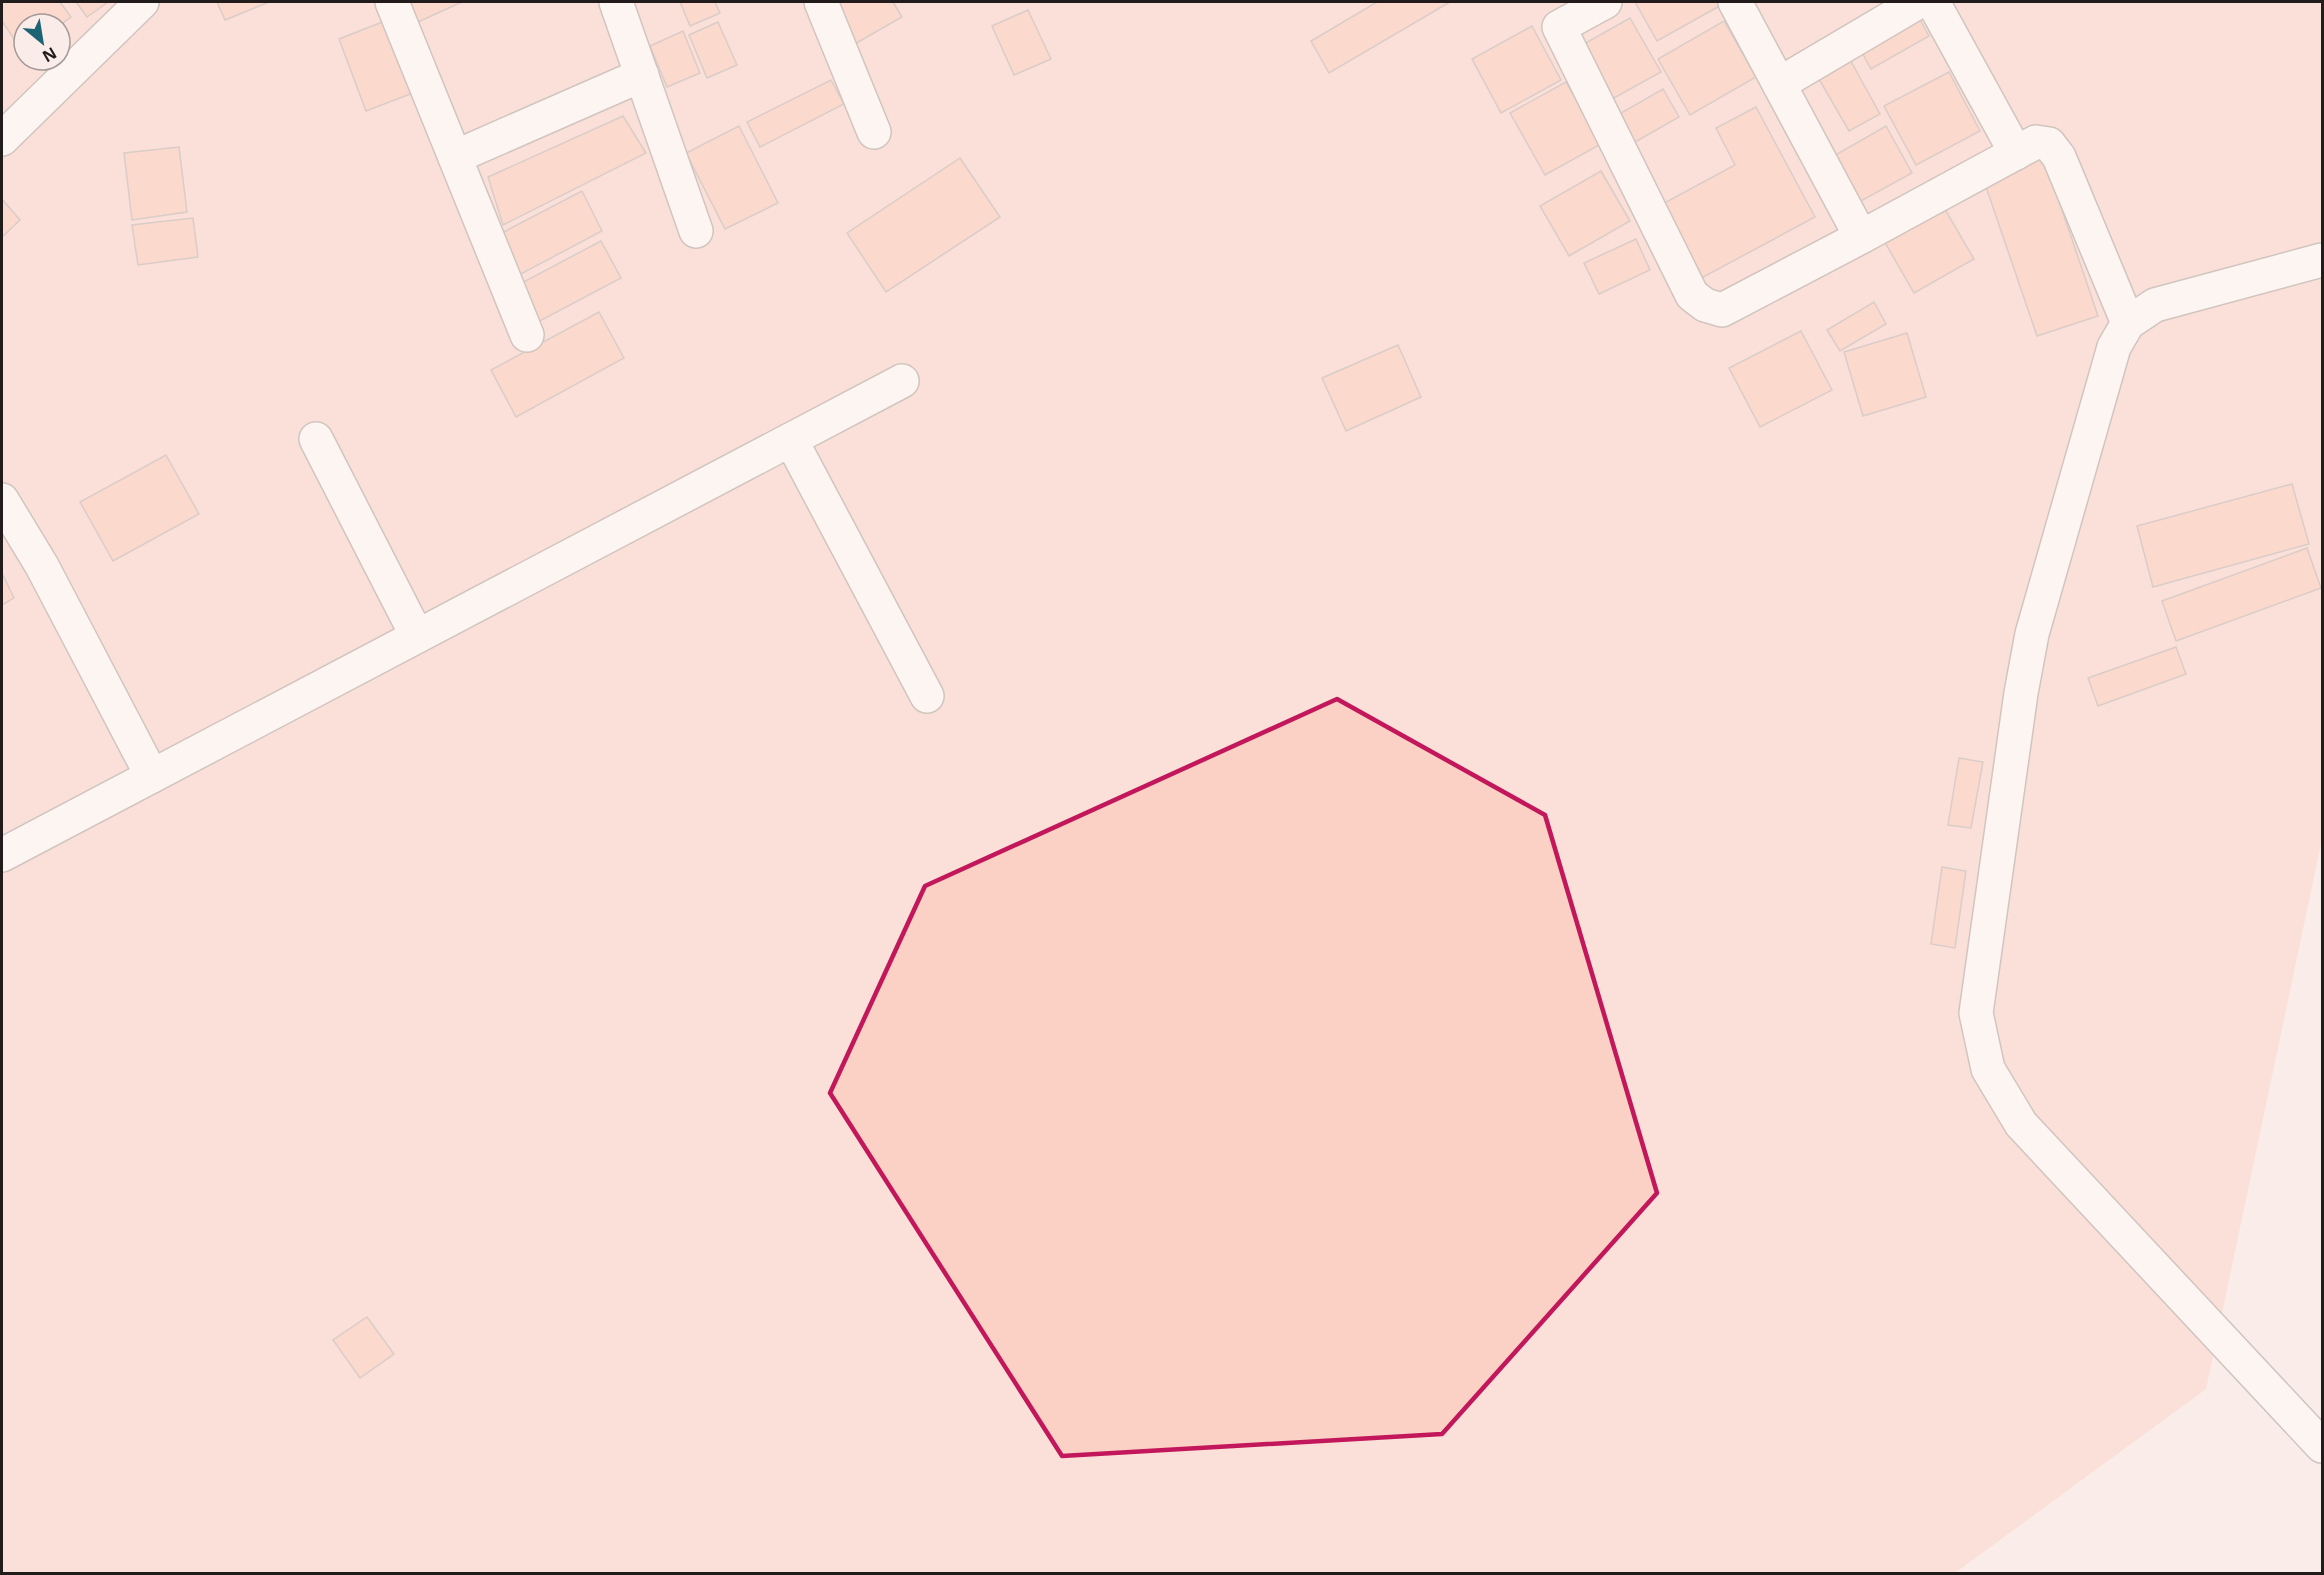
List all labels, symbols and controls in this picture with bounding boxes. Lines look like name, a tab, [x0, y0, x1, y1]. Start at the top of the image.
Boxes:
north arrow	[12, 12, 72, 72]
text: N	[38, 42, 61, 68]

